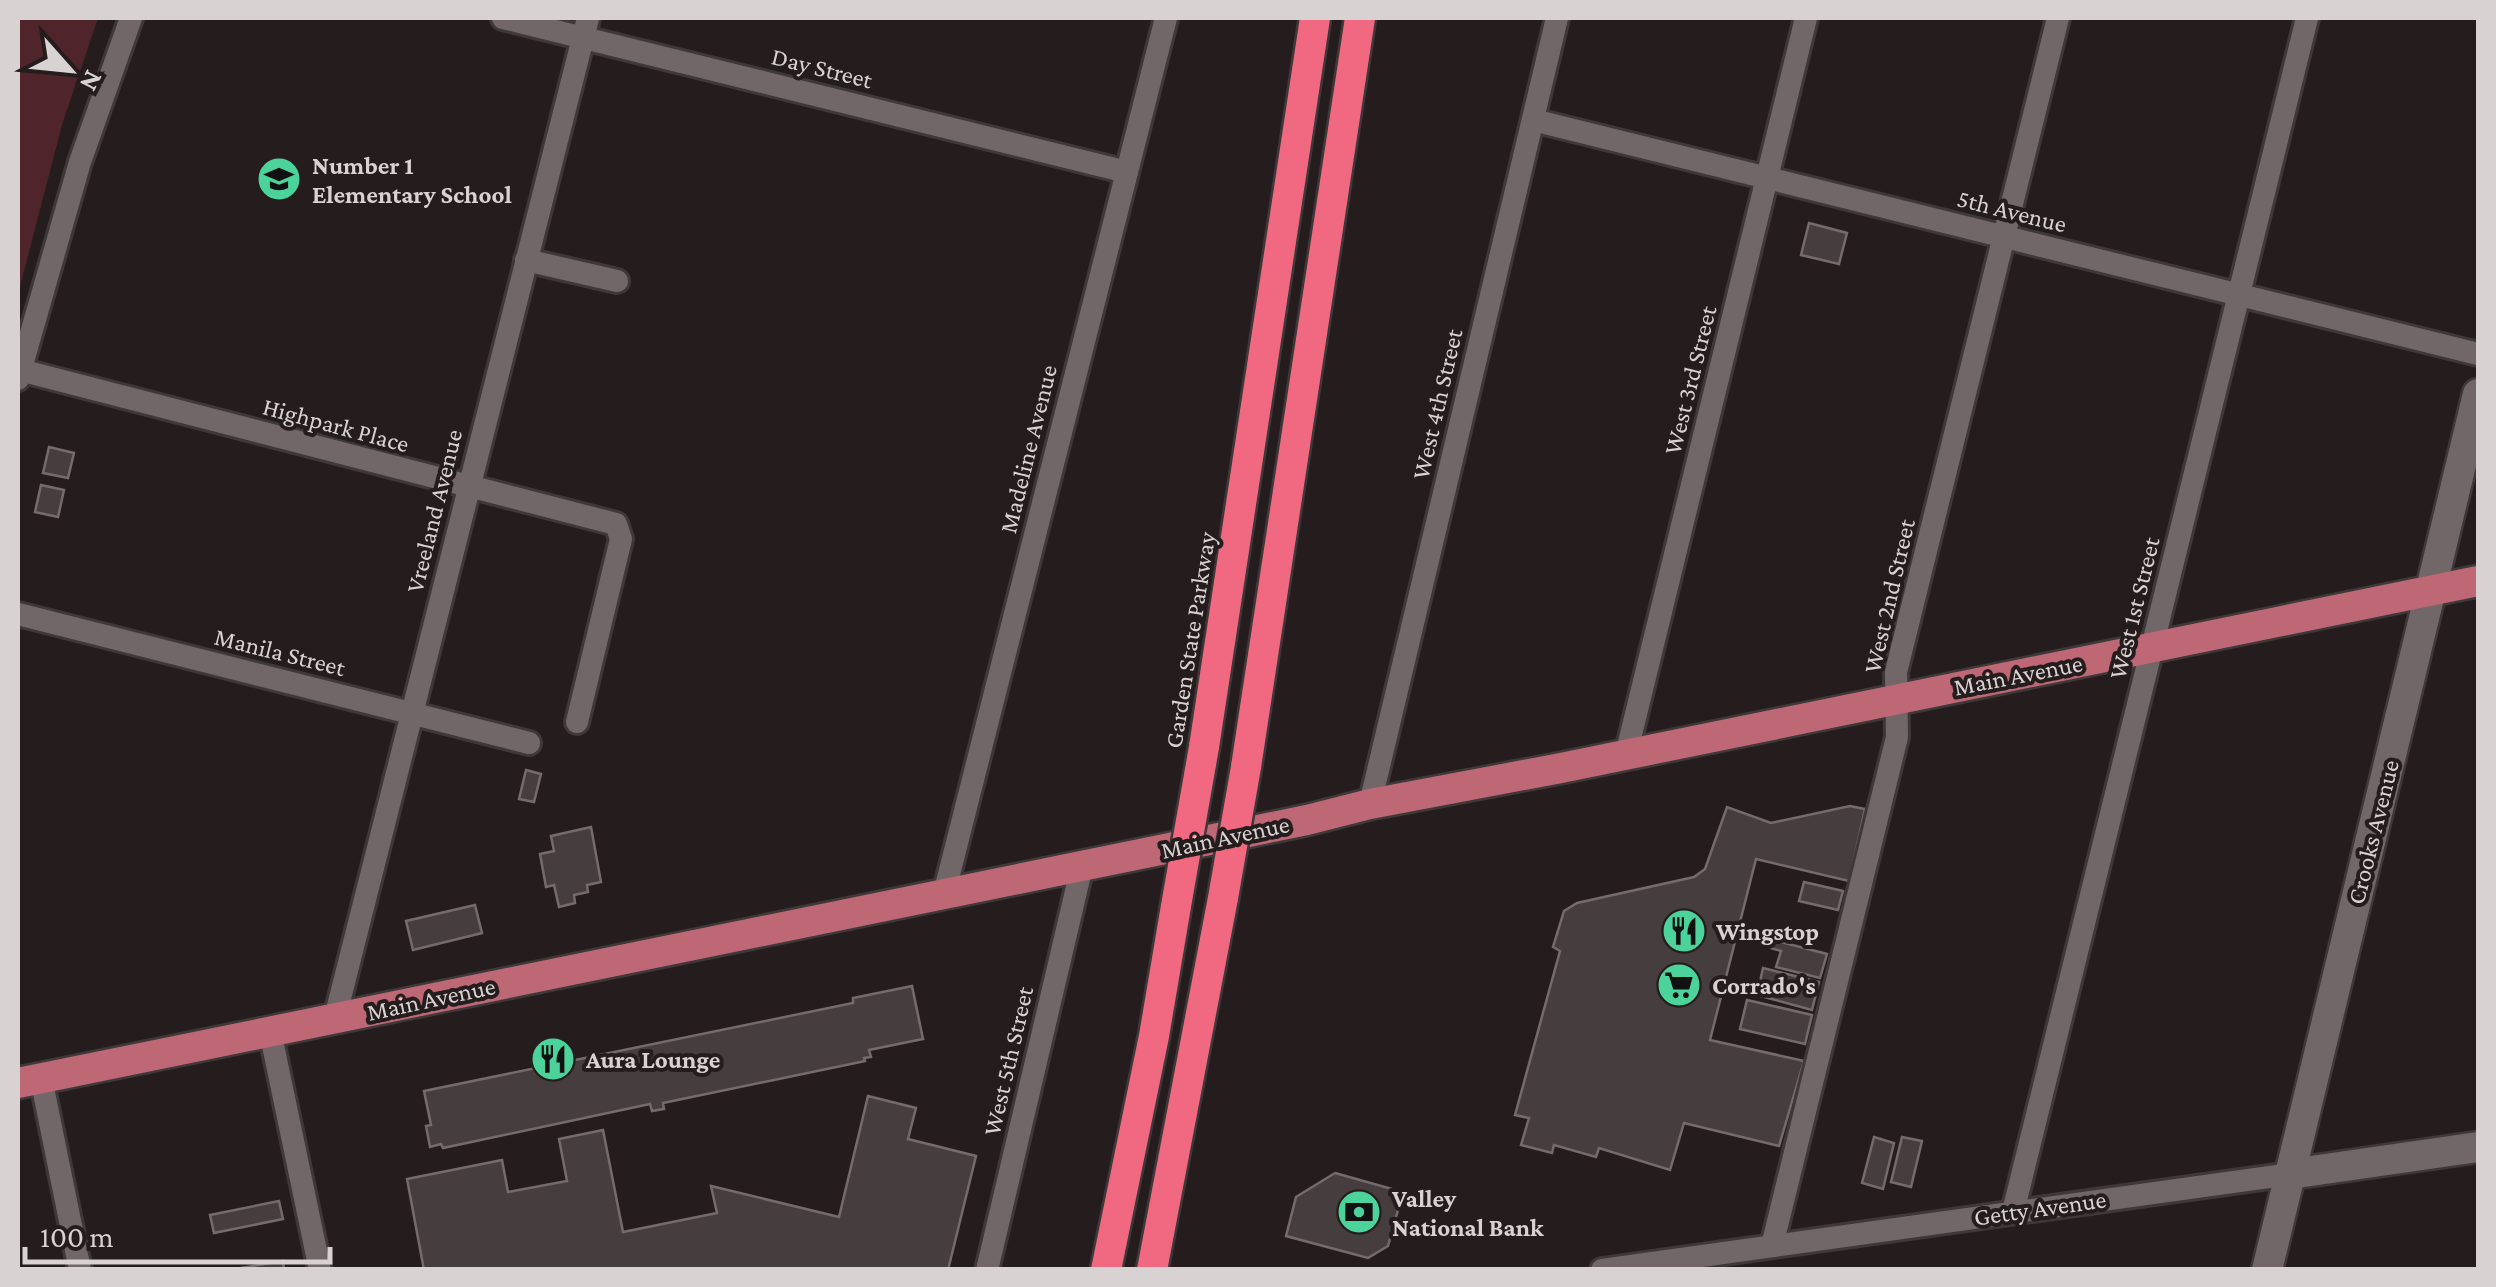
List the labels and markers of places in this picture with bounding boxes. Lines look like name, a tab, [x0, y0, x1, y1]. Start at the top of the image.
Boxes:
place label: Number 1 Elementary School	[312, 152, 512, 208]
school or university icon: Number 1 Elementary School	[256, 156, 302, 202]
restaurant icon: Wingstop	[1661, 908, 1707, 954]
place label: Wingstop	[1715, 918, 1819, 945]
supermarket icon: Corrado's	[1656, 962, 1702, 1008]
place label: Corrado's	[1712, 972, 1816, 999]
restaurant icon: Aura Lounge	[530, 1036, 576, 1082]
place label: Aura Lounge	[585, 1046, 720, 1073]
place label: Valley National Bank	[1391, 1185, 1544, 1241]
bank icon: Valley National Bank	[1336, 1189, 1382, 1235]

